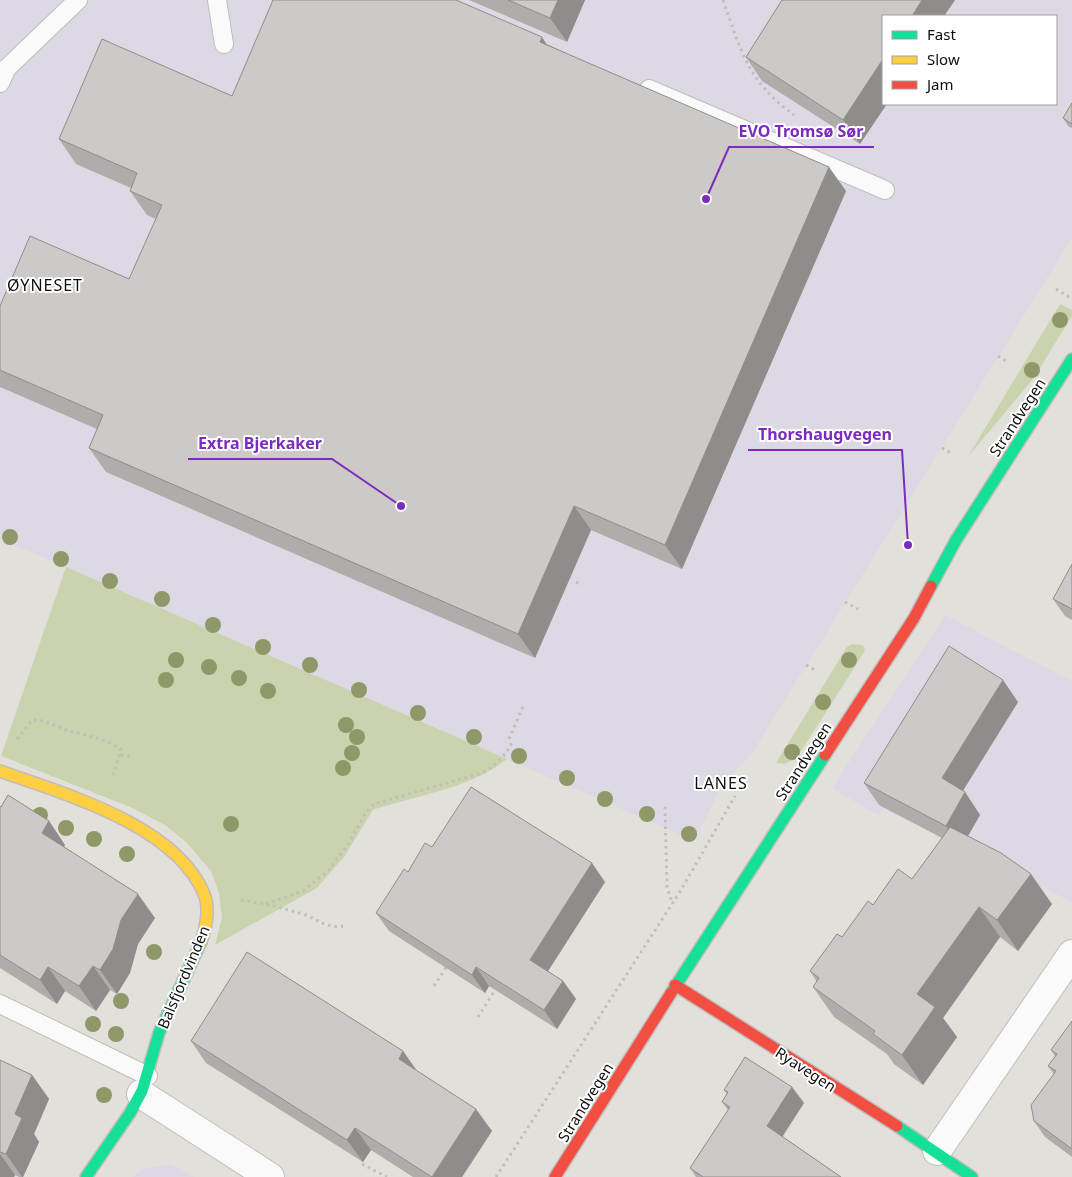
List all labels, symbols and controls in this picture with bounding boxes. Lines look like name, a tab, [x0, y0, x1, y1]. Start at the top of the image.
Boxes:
legend	[882, 15, 1057, 105]
text: Fast	[927, 24, 956, 44]
text: Slow	[927, 49, 960, 69]
text: Jam	[925, 74, 954, 94]
callout: EVO Tromsø Sør	[729, 116, 874, 147]
text: EVO Tromsø Sør	[739, 120, 863, 142]
district label: ØYNESET	[7, 274, 83, 296]
street label: Strandvegen	[984, 374, 1050, 460]
callout: Thorshaugvegen	[748, 419, 902, 450]
text: Thorshaugvegen	[758, 423, 892, 445]
callout: Extra Bjerkaker	[188, 428, 332, 459]
text: Extra Bjerkaker	[198, 432, 322, 454]
street label: Strandvegen	[770, 718, 836, 804]
district label: LANES	[694, 772, 748, 794]
street label: Balsfjordvinden	[152, 922, 214, 1032]
street label: Ryavegen	[772, 1042, 840, 1096]
street label: Strandvegen	[553, 1059, 617, 1145]

